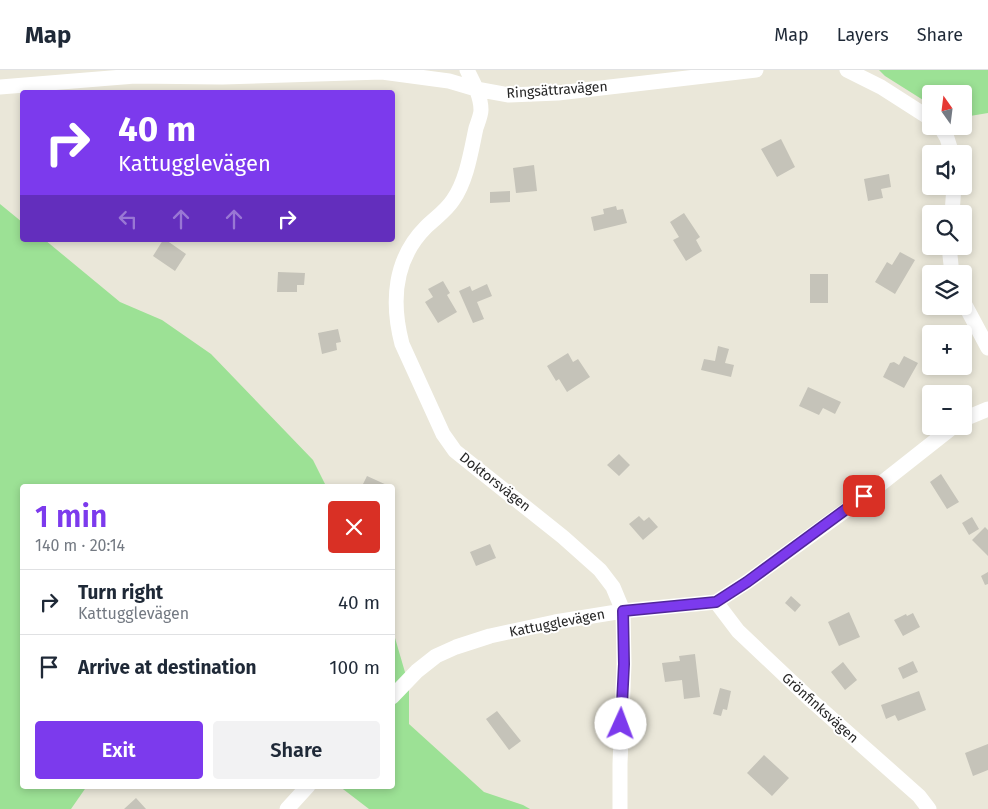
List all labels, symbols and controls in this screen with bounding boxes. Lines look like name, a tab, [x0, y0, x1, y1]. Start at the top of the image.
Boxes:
text: Map	[25, 21, 71, 49]
text: Map	[774, 24, 809, 46]
text: Layers	[837, 24, 889, 46]
text: Share	[917, 24, 963, 46]
street label: Ringsättravägen	[506, 78, 608, 102]
north arrow	[922, 85, 972, 135]
map controls	[922, 85, 972, 435]
text: 40 m	[118, 108, 196, 150]
icon: right	[35, 110, 100, 175]
button: sound	[922, 145, 972, 195]
text: Kattugglevägen	[118, 150, 271, 177]
icon: left	[114, 205, 142, 233]
icon: ahead	[167, 205, 195, 233]
icon: ahead	[220, 205, 248, 233]
icon: right	[273, 205, 301, 233]
button: search	[922, 205, 972, 255]
button: layers	[922, 265, 972, 315]
button: +	[922, 325, 972, 375]
button: −	[922, 385, 972, 435]
street label: Doktorsvägen	[456, 449, 534, 515]
pin	[843, 475, 885, 517]
icon: arrive	[850, 482, 878, 510]
text: 1 min	[35, 499, 107, 535]
button: close	[328, 501, 380, 553]
text: 140 m · 20:14	[35, 536, 125, 555]
text: Turn right	[78, 581, 163, 604]
icon: right	[35, 588, 63, 616]
text: 40 m	[338, 591, 380, 614]
text: Kattugglevägen	[78, 604, 189, 623]
street label: Kattugglevägen	[508, 605, 606, 641]
icon: arrive	[35, 653, 63, 681]
text: Arrive at destination	[78, 656, 257, 679]
text: 100 m	[329, 656, 380, 679]
street label: Grönfinksvägen	[778, 669, 862, 747]
position arrow	[594, 697, 646, 749]
button: Exit	[35, 721, 203, 779]
button: Share	[213, 721, 380, 779]

